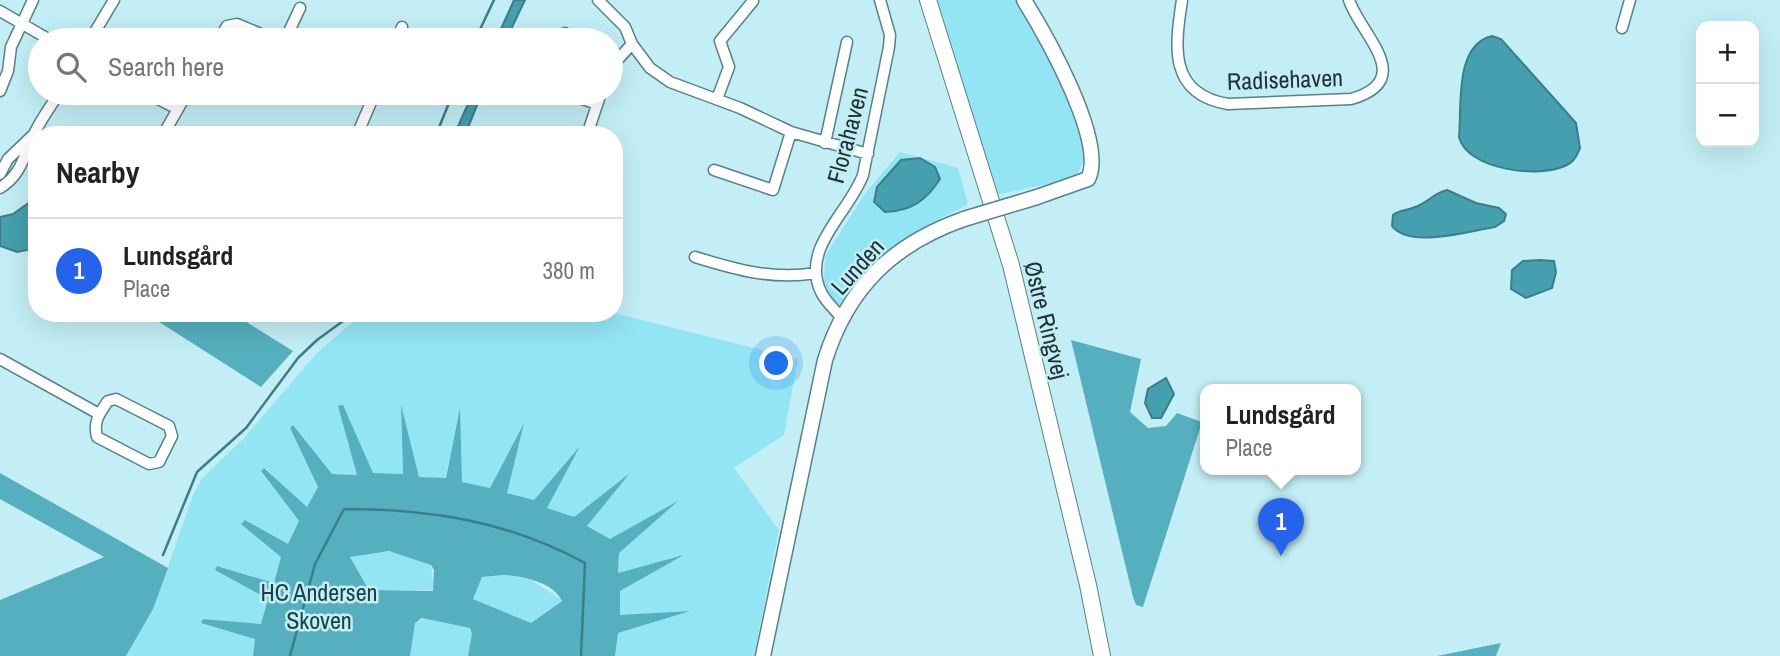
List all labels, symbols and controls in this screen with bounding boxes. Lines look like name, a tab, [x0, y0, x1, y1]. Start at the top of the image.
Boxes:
map controls	[1696, 21, 1759, 147]
button: +	[1696, 21, 1759, 84]
search box	[28, 28, 623, 105]
icon: search	[52, 48, 90, 86]
text: Search here	[108, 49, 224, 84]
street label: Radisehaven	[1226, 61, 1344, 97]
street label: Florahaven	[819, 83, 875, 187]
button: −	[1696, 84, 1759, 147]
text: Nearby	[56, 152, 139, 192]
street label: Lunden	[823, 231, 891, 301]
text: Lundsgård	[123, 238, 233, 273]
text: 1	[74, 255, 84, 286]
text: 380 m	[543, 255, 595, 286]
street label: Østre Ringvej	[1017, 258, 1077, 382]
text: Place	[123, 273, 170, 304]
your location	[759, 346, 793, 380]
popup	[1200, 384, 1361, 475]
text: Lundsgård	[1225, 397, 1336, 432]
text: Place	[1225, 432, 1273, 463]
pin: 1	[1258, 498, 1304, 556]
park label: HC Andersen Skoven	[260, 576, 378, 636]

